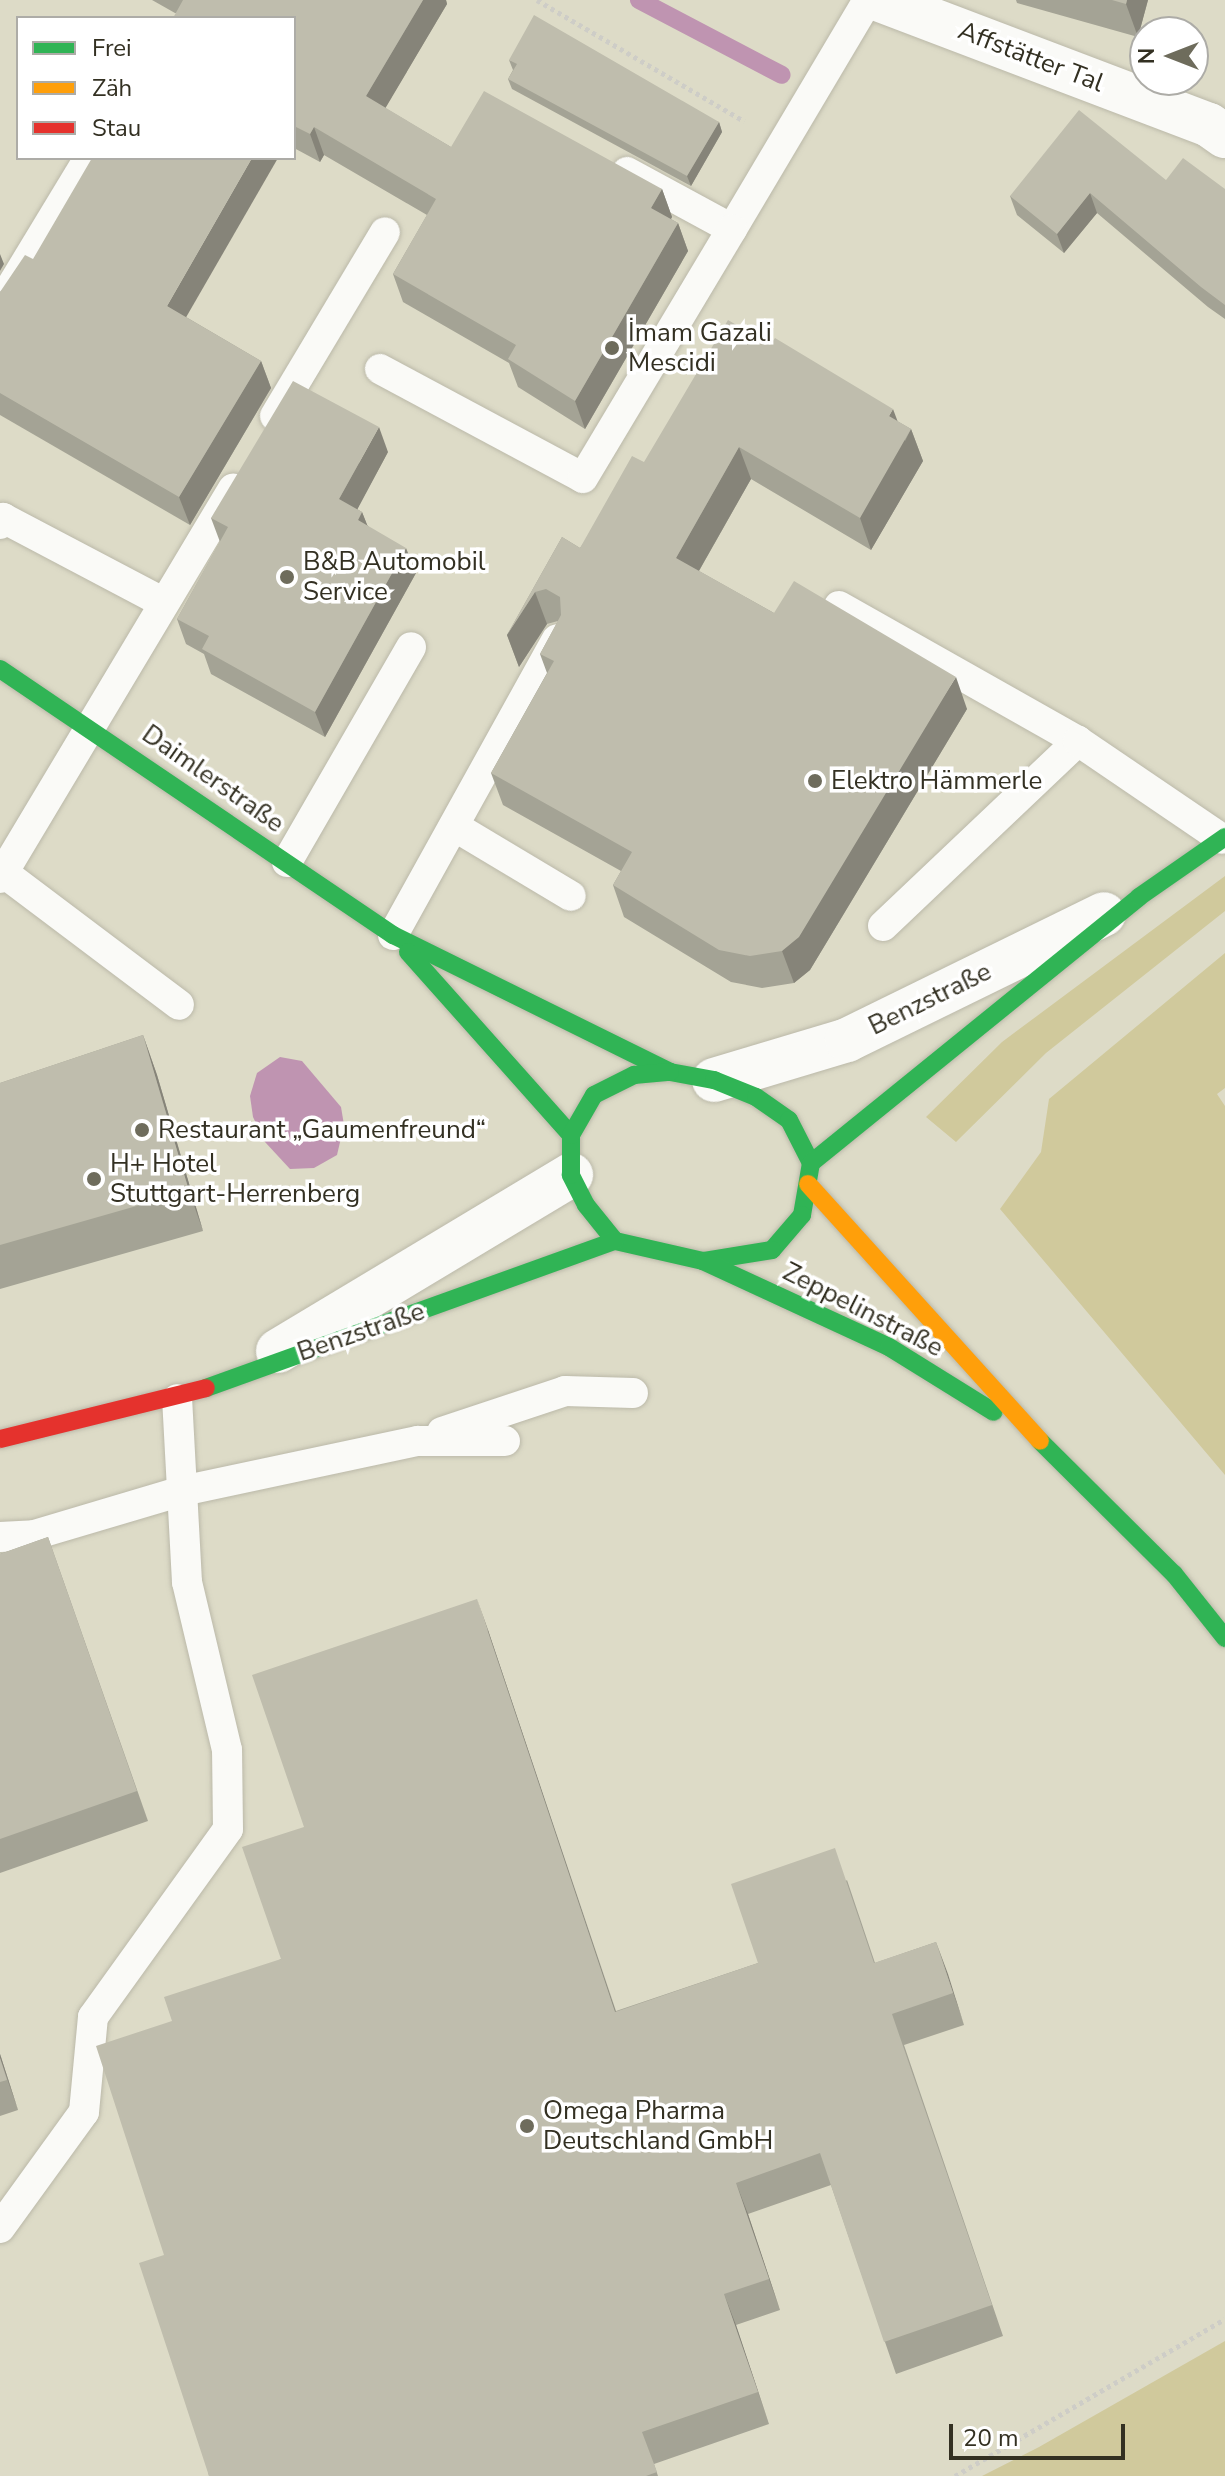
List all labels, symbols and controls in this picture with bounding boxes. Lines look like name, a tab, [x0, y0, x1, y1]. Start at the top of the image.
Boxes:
street label: Affstätter Tal	[954, 15, 1108, 99]
legend	[16, 16, 296, 160]
north arrow	[1129, 16, 1209, 96]
text: Frei	[92, 32, 132, 64]
text: N	[1132, 48, 1162, 64]
text: Zäh	[92, 72, 132, 104]
text: Stau	[92, 112, 141, 144]
place label: İmam Gazali Mescidi	[628, 317, 772, 378]
marker: İmam Gazali Mescidi	[603, 339, 621, 357]
place label: B&B Automobil Service	[303, 546, 485, 608]
marker: B&B Automobil Service	[278, 568, 296, 586]
street label: Daimlerstraße	[136, 719, 290, 839]
place label: Elektro Hämmerle	[831, 765, 1042, 797]
marker: Elektro Hämmerle	[806, 772, 824, 790]
street label: Benzstraße	[864, 956, 996, 1042]
place label: Restaurant „Gaumenfreund“	[158, 1114, 486, 1146]
marker: Restaurant „Gaumenfreund“	[133, 1121, 151, 1139]
place label: H+ Hotel Stuttgart-Herrenberg	[110, 1148, 360, 1210]
marker: H+ Hotel Stuttgart-Herrenberg	[85, 1170, 103, 1188]
street label: Zeppelinstraße	[778, 1256, 948, 1364]
street label: Benzstraße	[293, 1296, 429, 1368]
place label: Omega Pharma Deutschland GmbH	[543, 2095, 773, 2156]
marker: Omega Pharma Deutschland GmbH	[518, 2117, 536, 2135]
scale bar	[953, 2408, 1129, 2458]
text: 20 m	[963, 2422, 1019, 2454]

